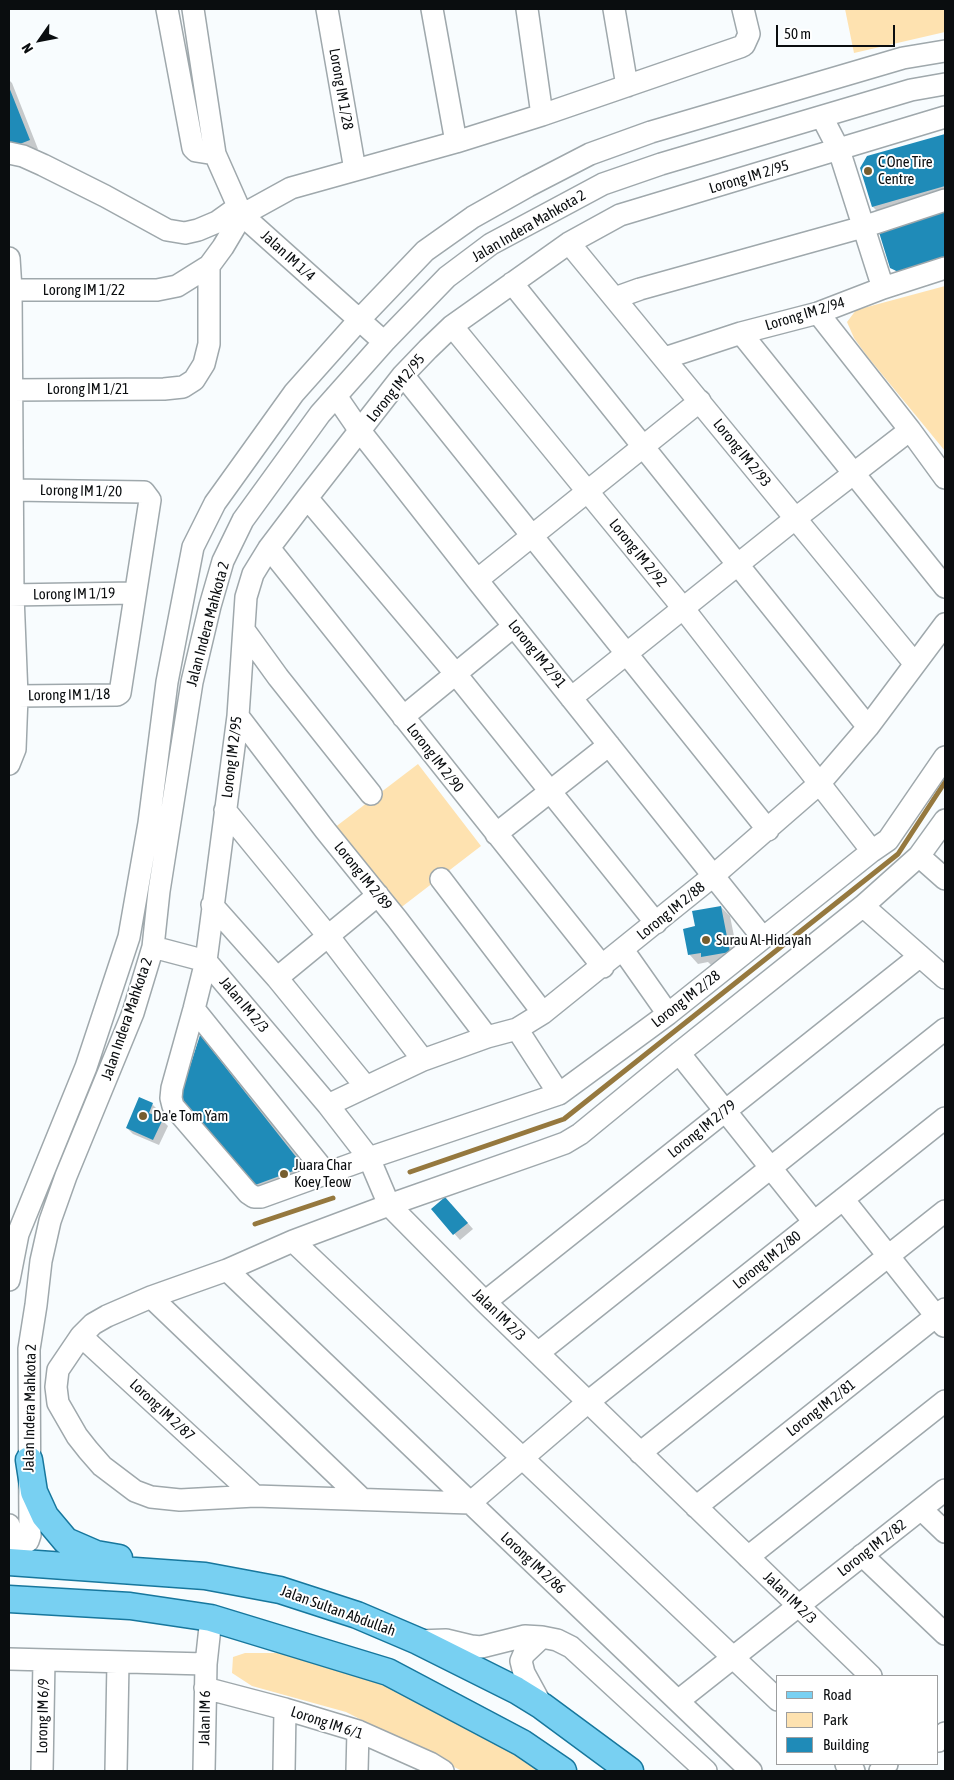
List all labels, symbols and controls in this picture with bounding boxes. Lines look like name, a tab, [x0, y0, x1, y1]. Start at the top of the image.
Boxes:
north arrow	[15, 15, 65, 65]
scale bar	[779, 15, 898, 47]
text: 50 m	[784, 25, 811, 42]
text: N	[18, 40, 36, 56]
street label: Lorong IM 1/28	[325, 47, 357, 131]
place label: C One Tire Centre	[878, 153, 933, 188]
street label: Lorong IM 2/95	[707, 156, 791, 198]
marker: C One Tire Centre	[862, 165, 874, 177]
street label: Jalan Indera Mahkota 2	[469, 186, 589, 266]
street label: Jalan IM 1/4	[257, 227, 319, 285]
street label: Lorong IM 1/22	[43, 281, 125, 299]
street label: Lorong IM 2/94	[763, 293, 847, 335]
street label: Lorong IM 2/95	[363, 350, 429, 426]
street label: Lorong IM 1/21	[47, 380, 129, 398]
street label: Lorong IM 2/93	[709, 415, 775, 491]
street label: Lorong IM 1/20	[40, 481, 122, 501]
street label: Lorong IM 2/92	[605, 515, 671, 591]
street label: Jalan Indera Mahkota 2	[183, 560, 233, 688]
street label: Lorong IM 1/19	[33, 584, 115, 604]
street label: Lorong IM 2/91	[504, 616, 570, 692]
street label: Lorong IM 1/18	[28, 685, 110, 705]
street label: Lorong IM 2/95	[218, 715, 246, 799]
street label: Lorong IM 2/90	[403, 720, 467, 796]
street label: Lorong IM 2/89	[330, 838, 396, 914]
street label: Lorong IM 2/88	[633, 878, 709, 944]
place label: Surau Al-Hidayah	[716, 931, 812, 949]
marker: Surau Al-Hidayah	[700, 934, 712, 946]
street label: Jalan Indera Mahkota 2	[98, 955, 156, 1083]
street label: Lorong IM 2/28	[648, 967, 724, 1031]
street label: Jalan IM 2/3	[216, 973, 272, 1037]
street label: Lorong IM 2/79	[664, 1096, 740, 1162]
place label: Da'e Tom Yam	[153, 1107, 228, 1125]
marker: Da'e Tom Yam	[137, 1110, 149, 1122]
place label: Juara Char Koey Teow	[294, 1156, 352, 1191]
marker: Juara Char Koey Teow	[278, 1168, 290, 1180]
street label: Lorong IM 2/80	[729, 1227, 805, 1293]
street label: Jalan IM 2/3	[469, 1285, 529, 1345]
street label: Jalan Indera Mahkota 2	[20, 1344, 40, 1472]
street label: Lorong IM 2/87	[126, 1375, 198, 1445]
street label: Lorong IM 2/81	[783, 1376, 859, 1440]
street label: Lorong IM 2/82	[834, 1516, 910, 1580]
street label: Lorong IM 2/86	[497, 1528, 569, 1598]
street label: Jalan IM 2/3	[760, 1568, 820, 1628]
street label: Jalan Sultan Abdullah	[278, 1582, 398, 1640]
legend	[776, 1675, 939, 1765]
street label: Lorong IM 6/9	[33, 1678, 53, 1754]
text: Road	[823, 1686, 852, 1703]
street label: Jalan IM 6	[196, 1690, 214, 1746]
street label: Lorong IM 6/1	[288, 1703, 366, 1743]
text: Park	[823, 1711, 848, 1728]
text: Building	[823, 1736, 869, 1753]

